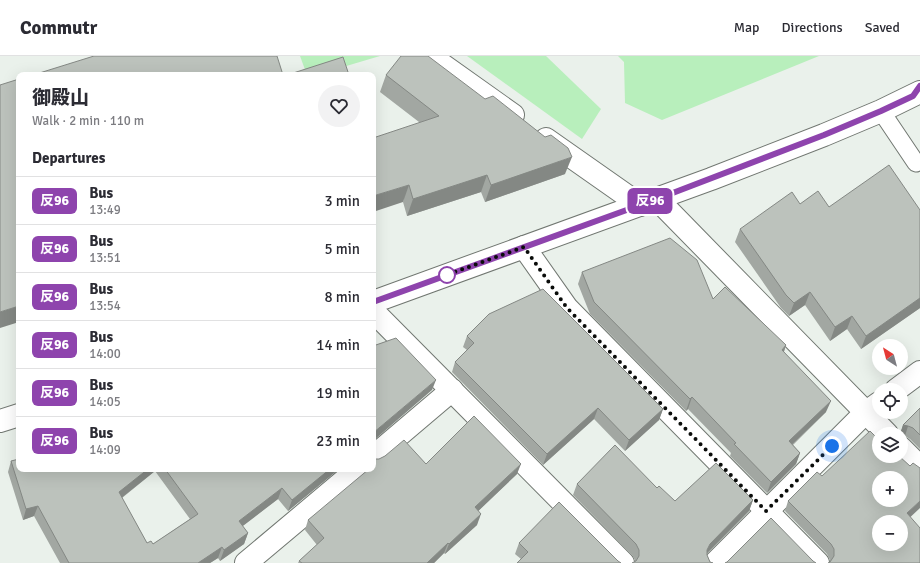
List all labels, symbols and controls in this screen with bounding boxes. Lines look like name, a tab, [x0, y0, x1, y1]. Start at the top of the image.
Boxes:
text: Commutr	[20, 16, 97, 40]
text: Map	[734, 19, 760, 36]
text: Directions	[782, 19, 843, 36]
text: Saved	[865, 19, 900, 36]
button: heart	[318, 85, 360, 127]
text: 御殿山	[32, 86, 89, 110]
text: Walk · 2 min · 110 m	[32, 113, 144, 129]
text: Departures	[32, 149, 105, 167]
text: Bus	[89, 184, 113, 202]
line badge: 反96	[627, 188, 673, 214]
text: 反96	[40, 192, 69, 209]
text: 3 min	[324, 192, 360, 210]
text: 反96	[635, 192, 665, 209]
text: 13:49	[89, 202, 121, 218]
text: Bus	[89, 232, 113, 250]
text: 反96	[40, 240, 69, 257]
text: 5 min	[324, 240, 360, 258]
text: 13:51	[89, 250, 121, 266]
unlabelled marker	[438, 266, 456, 284]
text: Bus	[89, 280, 113, 298]
text: 反96	[40, 288, 69, 305]
text: 8 min	[324, 288, 360, 306]
text: 13:54	[89, 298, 121, 314]
text: Bus	[89, 328, 113, 346]
text: 反96	[40, 336, 69, 353]
text: 14 min	[316, 336, 360, 354]
north arrow	[872, 339, 908, 375]
map controls	[872, 339, 908, 551]
text: 14:00	[89, 346, 121, 362]
text: Bus	[89, 376, 113, 394]
button: locate	[872, 383, 908, 419]
text: 反96	[40, 384, 69, 401]
text: 19 min	[316, 384, 360, 402]
text: 14:05	[89, 394, 121, 410]
text: Bus	[89, 424, 113, 442]
button: layers	[872, 427, 908, 463]
text: 反96	[40, 432, 69, 449]
text: 23 min	[316, 432, 360, 450]
your location	[822, 436, 842, 456]
text: 14:09	[89, 442, 121, 458]
button: +	[872, 471, 908, 507]
button: −	[872, 515, 908, 551]

